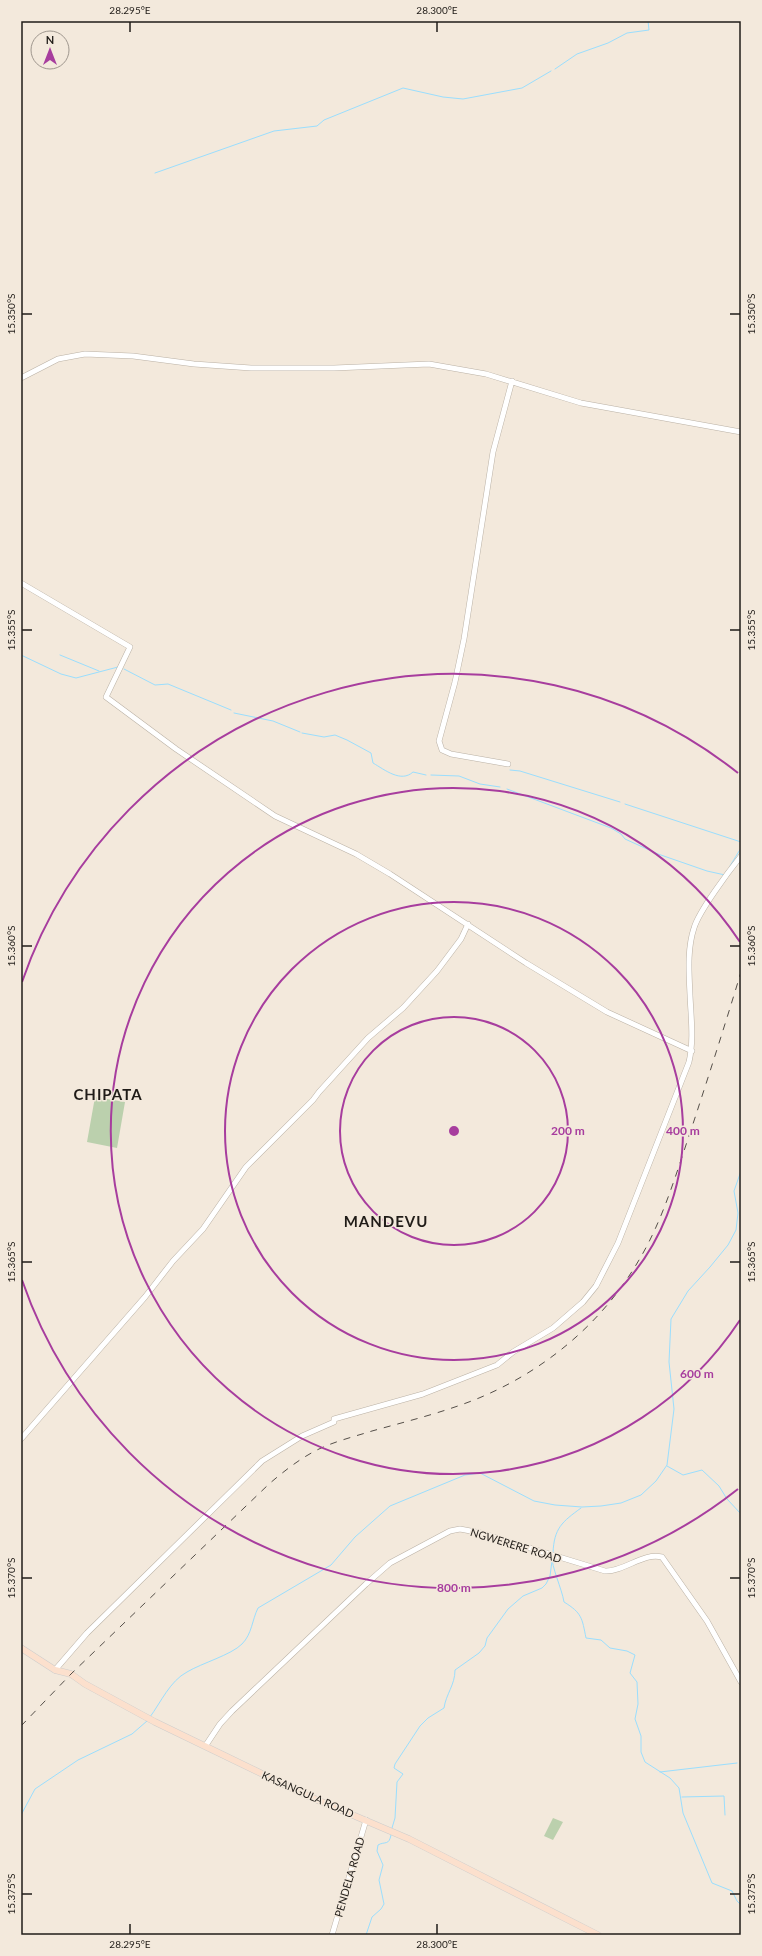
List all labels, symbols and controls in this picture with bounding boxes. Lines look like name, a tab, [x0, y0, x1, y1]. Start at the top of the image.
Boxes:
text: 28.295°E	[109, 4, 151, 16]
text: 28.300°E	[416, 4, 458, 16]
north arrow	[30, 30, 70, 70]
text: N	[46, 33, 54, 46]
text: 15.350°S	[5, 294, 17, 334]
text: 15.350°S	[745, 294, 757, 334]
text: 15.355°S	[5, 610, 17, 650]
text: 15.355°S	[745, 610, 757, 650]
text: 15.360°S	[5, 926, 17, 966]
text: 15.360°S	[745, 926, 757, 966]
district label: CHIPATA	[73, 1085, 143, 1103]
text: 200 m	[551, 1123, 585, 1138]
text: 400 m	[666, 1123, 700, 1138]
centre of rings	[447, 1124, 461, 1138]
district label: MANDEVU	[344, 1212, 428, 1230]
text: 15.365°S	[5, 1242, 17, 1282]
text: 15.365°S	[745, 1242, 757, 1282]
text: 600 m	[680, 1366, 714, 1381]
street label: NGWERERE ROAD	[469, 1525, 563, 1565]
text: 15.370°S	[5, 1558, 17, 1598]
text: 15.370°S	[745, 1558, 757, 1598]
text: 800 m	[437, 1580, 471, 1595]
street label: KASANGULA ROAD	[260, 1768, 356, 1820]
street label: PENDELA ROAD	[331, 1835, 367, 1919]
text: 15.375°S	[5, 1874, 17, 1914]
text: 15.375°S	[745, 1874, 757, 1914]
text: 28.295°E	[109, 1938, 151, 1950]
text: 28.300°E	[416, 1938, 458, 1950]

